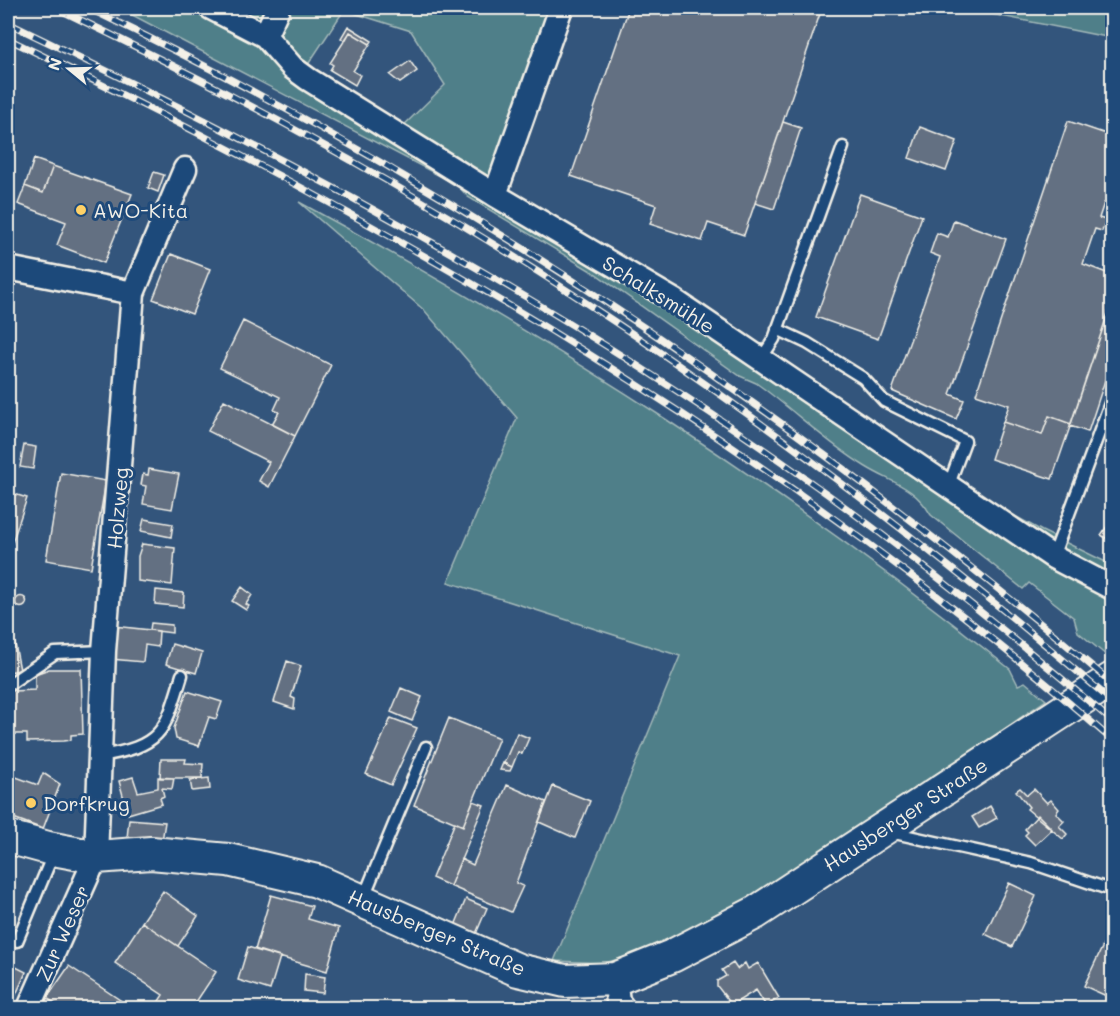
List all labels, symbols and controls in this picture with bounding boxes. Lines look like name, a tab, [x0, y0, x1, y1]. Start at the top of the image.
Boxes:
north arrow	[39, 39, 99, 99]
text: N	[42, 55, 66, 73]
place label: AWO-Kita	[93, 197, 188, 223]
marker: AWO-Kita	[74, 203, 88, 217]
street label: Schalksmühle	[598, 249, 720, 339]
street label: Holzweg	[100, 466, 134, 550]
street label: Hausberger Straße	[818, 751, 992, 877]
place label: Dorfkrug	[43, 790, 130, 816]
marker: Dorfkrug	[24, 796, 38, 810]
street label: Zur Weser	[29, 881, 95, 985]
street label: Hausberger Straße	[344, 883, 530, 981]

